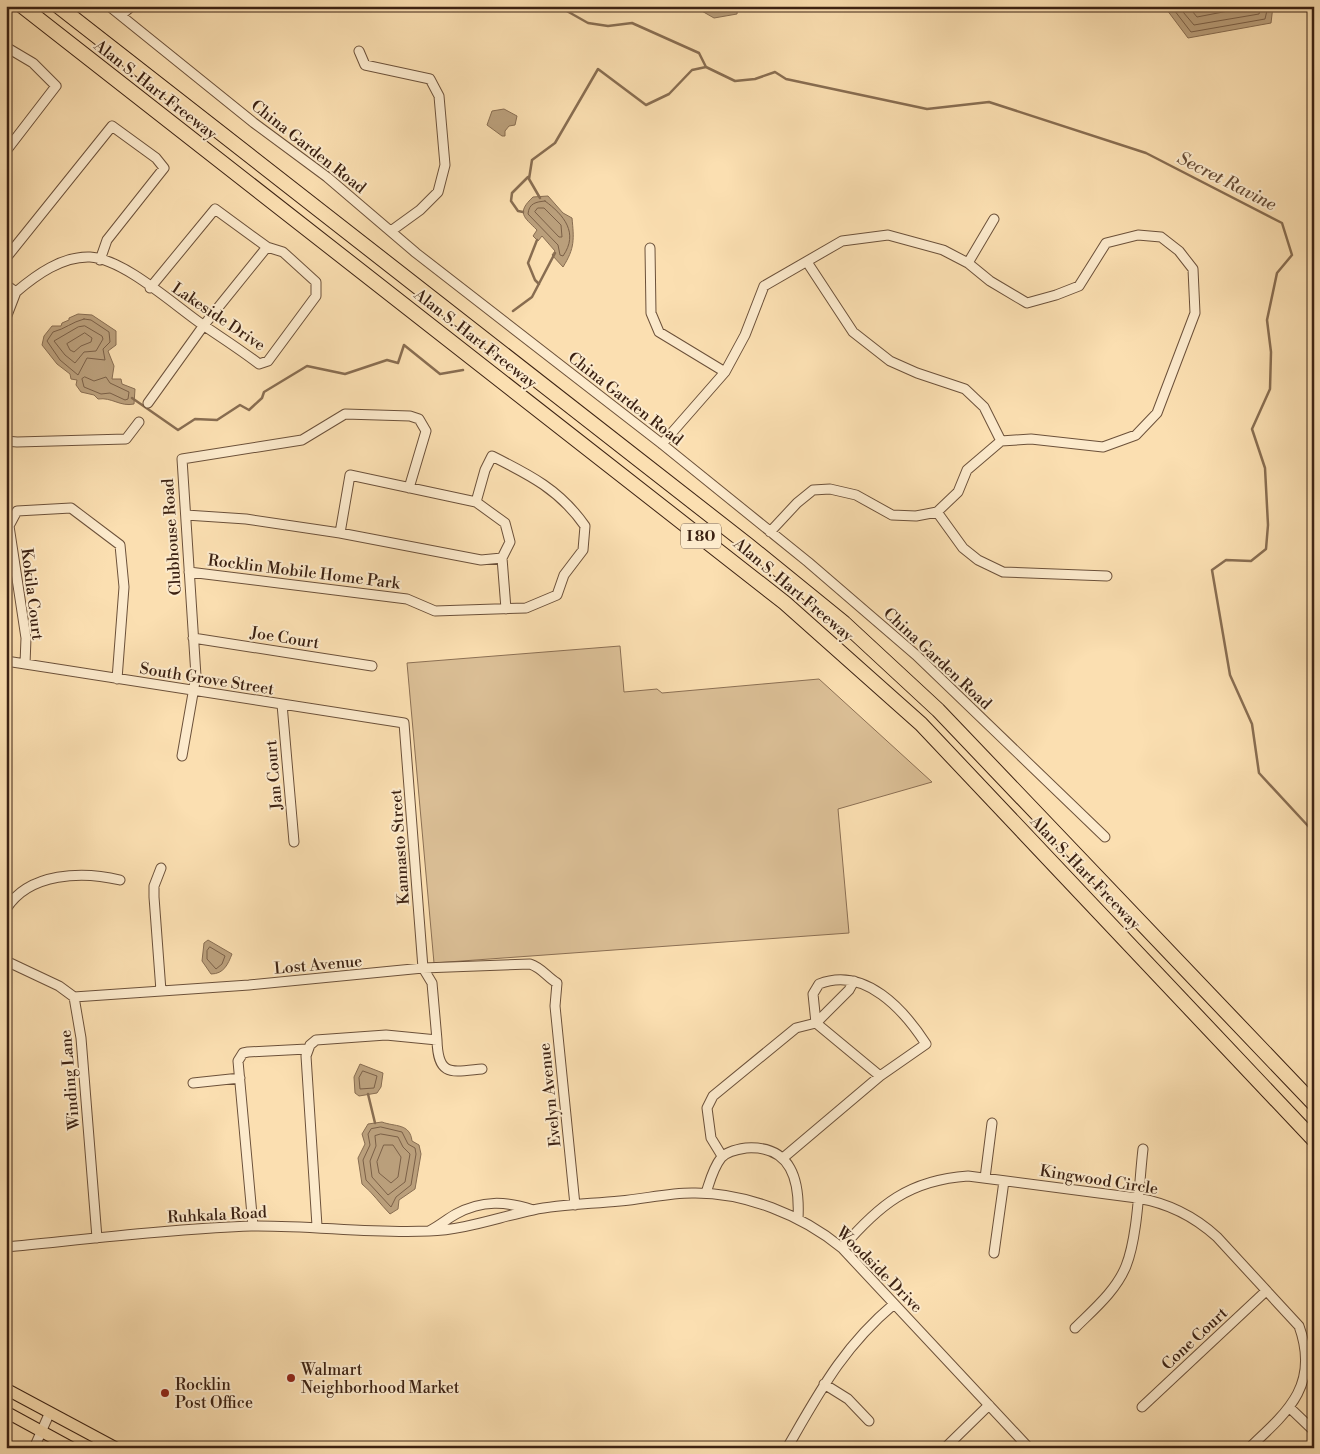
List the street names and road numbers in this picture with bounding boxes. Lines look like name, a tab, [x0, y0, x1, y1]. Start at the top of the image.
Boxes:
street label: Alan S. Hart Freeway	[89, 35, 221, 144]
street label: China Garden Road	[247, 96, 370, 198]
street label: Lakeside Drive	[168, 278, 269, 355]
street label: Alan S. Hart Freeway	[409, 284, 541, 393]
street label: China Garden Road	[564, 348, 687, 450]
street label: Clubhouse Road	[158, 478, 186, 596]
road number: I 80	[681, 524, 721, 548]
street label: Alan S. Hart Freeway	[729, 533, 858, 646]
street label: Kokila Court	[16, 547, 48, 642]
street label: Rocklin Mobile Home Park	[207, 550, 403, 594]
street label: China Garden Road	[879, 604, 996, 714]
street label: Joe Court	[248, 623, 321, 653]
street label: South Grove Street	[138, 658, 276, 700]
street label: Jan Court	[261, 739, 287, 812]
street label: Kannasto Street	[386, 788, 414, 905]
street label: Alan S. Hart Freeway	[1025, 811, 1145, 934]
street label: Lost Avenue	[273, 951, 363, 979]
street label: Winding Lane	[56, 1029, 84, 1132]
street label: Evelyn Avenue	[535, 1042, 565, 1148]
street label: Kingwood Circle	[1038, 1161, 1160, 1199]
street label: Ruhkala Road	[167, 1202, 267, 1228]
street label: Woodside Drive	[831, 1222, 927, 1317]
street label: Cone Court	[1157, 1303, 1232, 1374]

